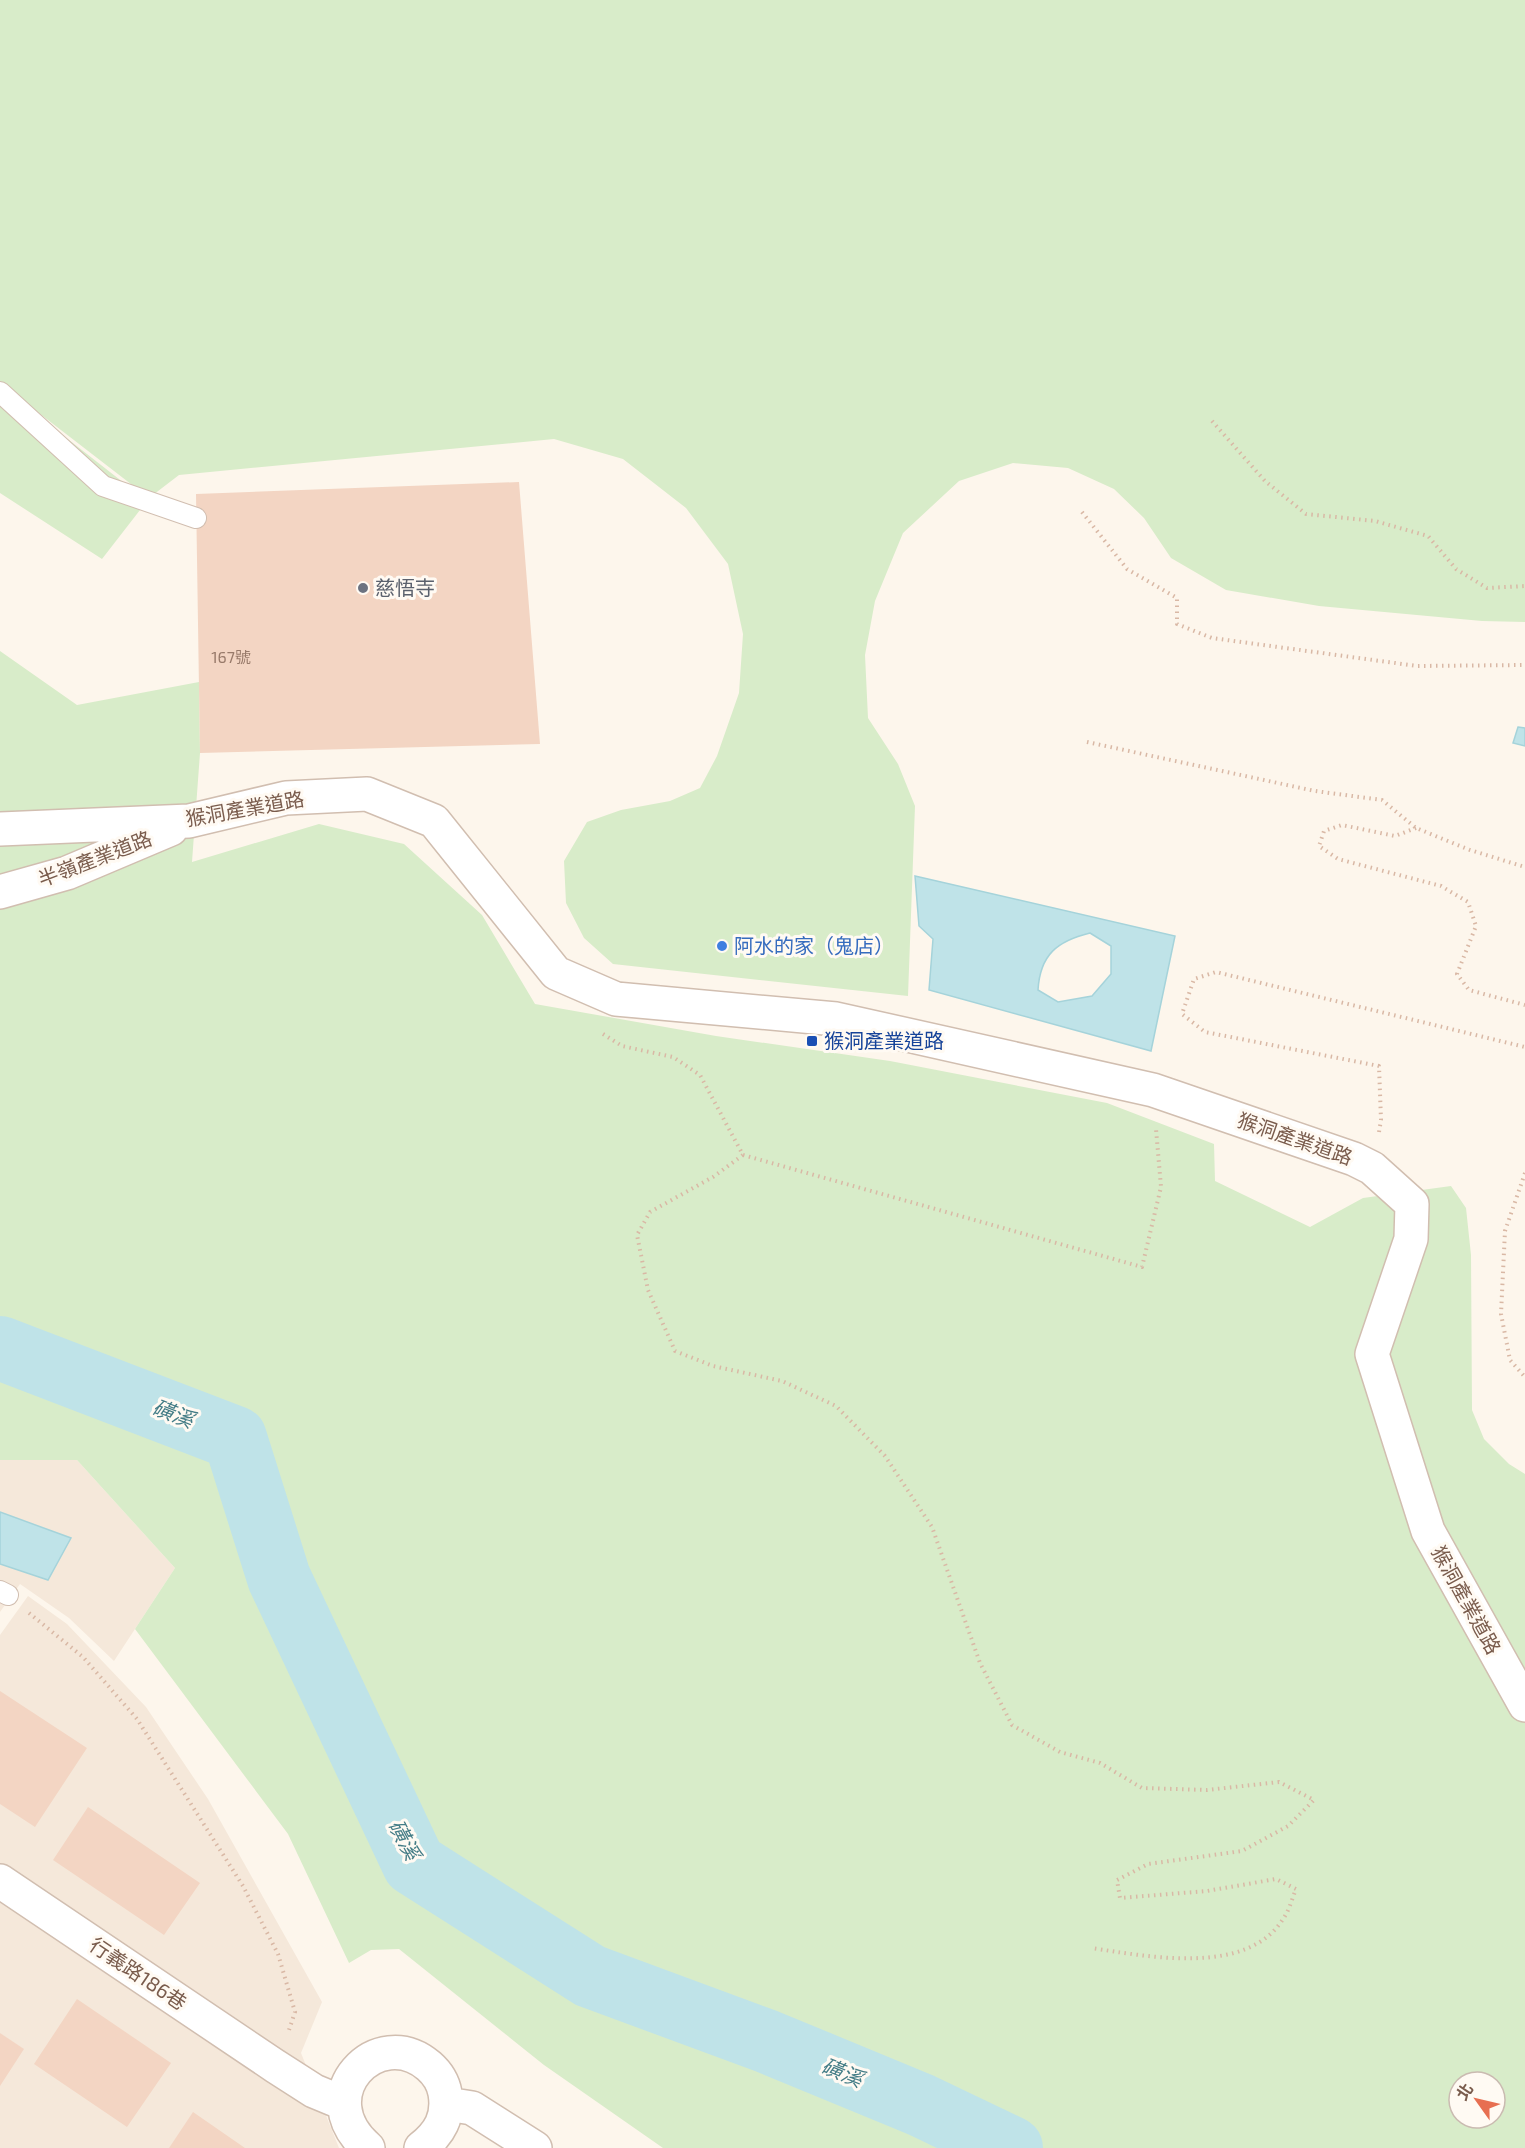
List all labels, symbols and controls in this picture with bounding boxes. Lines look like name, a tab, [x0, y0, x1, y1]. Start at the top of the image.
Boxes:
place label: 慈悟寺	[375, 575, 435, 599]
marker: 慈悟寺	[356, 581, 370, 595]
house number: 167號	[211, 647, 251, 666]
street label: 猴洞產業道路	[184, 786, 306, 830]
street label: 半嶺產業道路	[34, 825, 155, 891]
place label: 阿水的家（鬼店）	[734, 933, 894, 957]
marker: 阿水的家（鬼店）	[715, 939, 729, 953]
place label: 猴洞產業道路	[824, 1028, 944, 1052]
marker: 猴洞產業道路	[805, 1034, 819, 1048]
street label: 猴洞產業道路	[1235, 1107, 1356, 1169]
water label: 磺溪	[149, 1393, 200, 1433]
street label: 猴洞產業道路	[1427, 1541, 1506, 1658]
water label: 磺溪	[384, 1815, 428, 1866]
street label: 行義路186巷	[86, 1932, 192, 2014]
water label: 磺溪	[818, 2052, 869, 2092]
north arrow	[1447, 2070, 1507, 2130]
text: 北	[1452, 2079, 1477, 2103]

